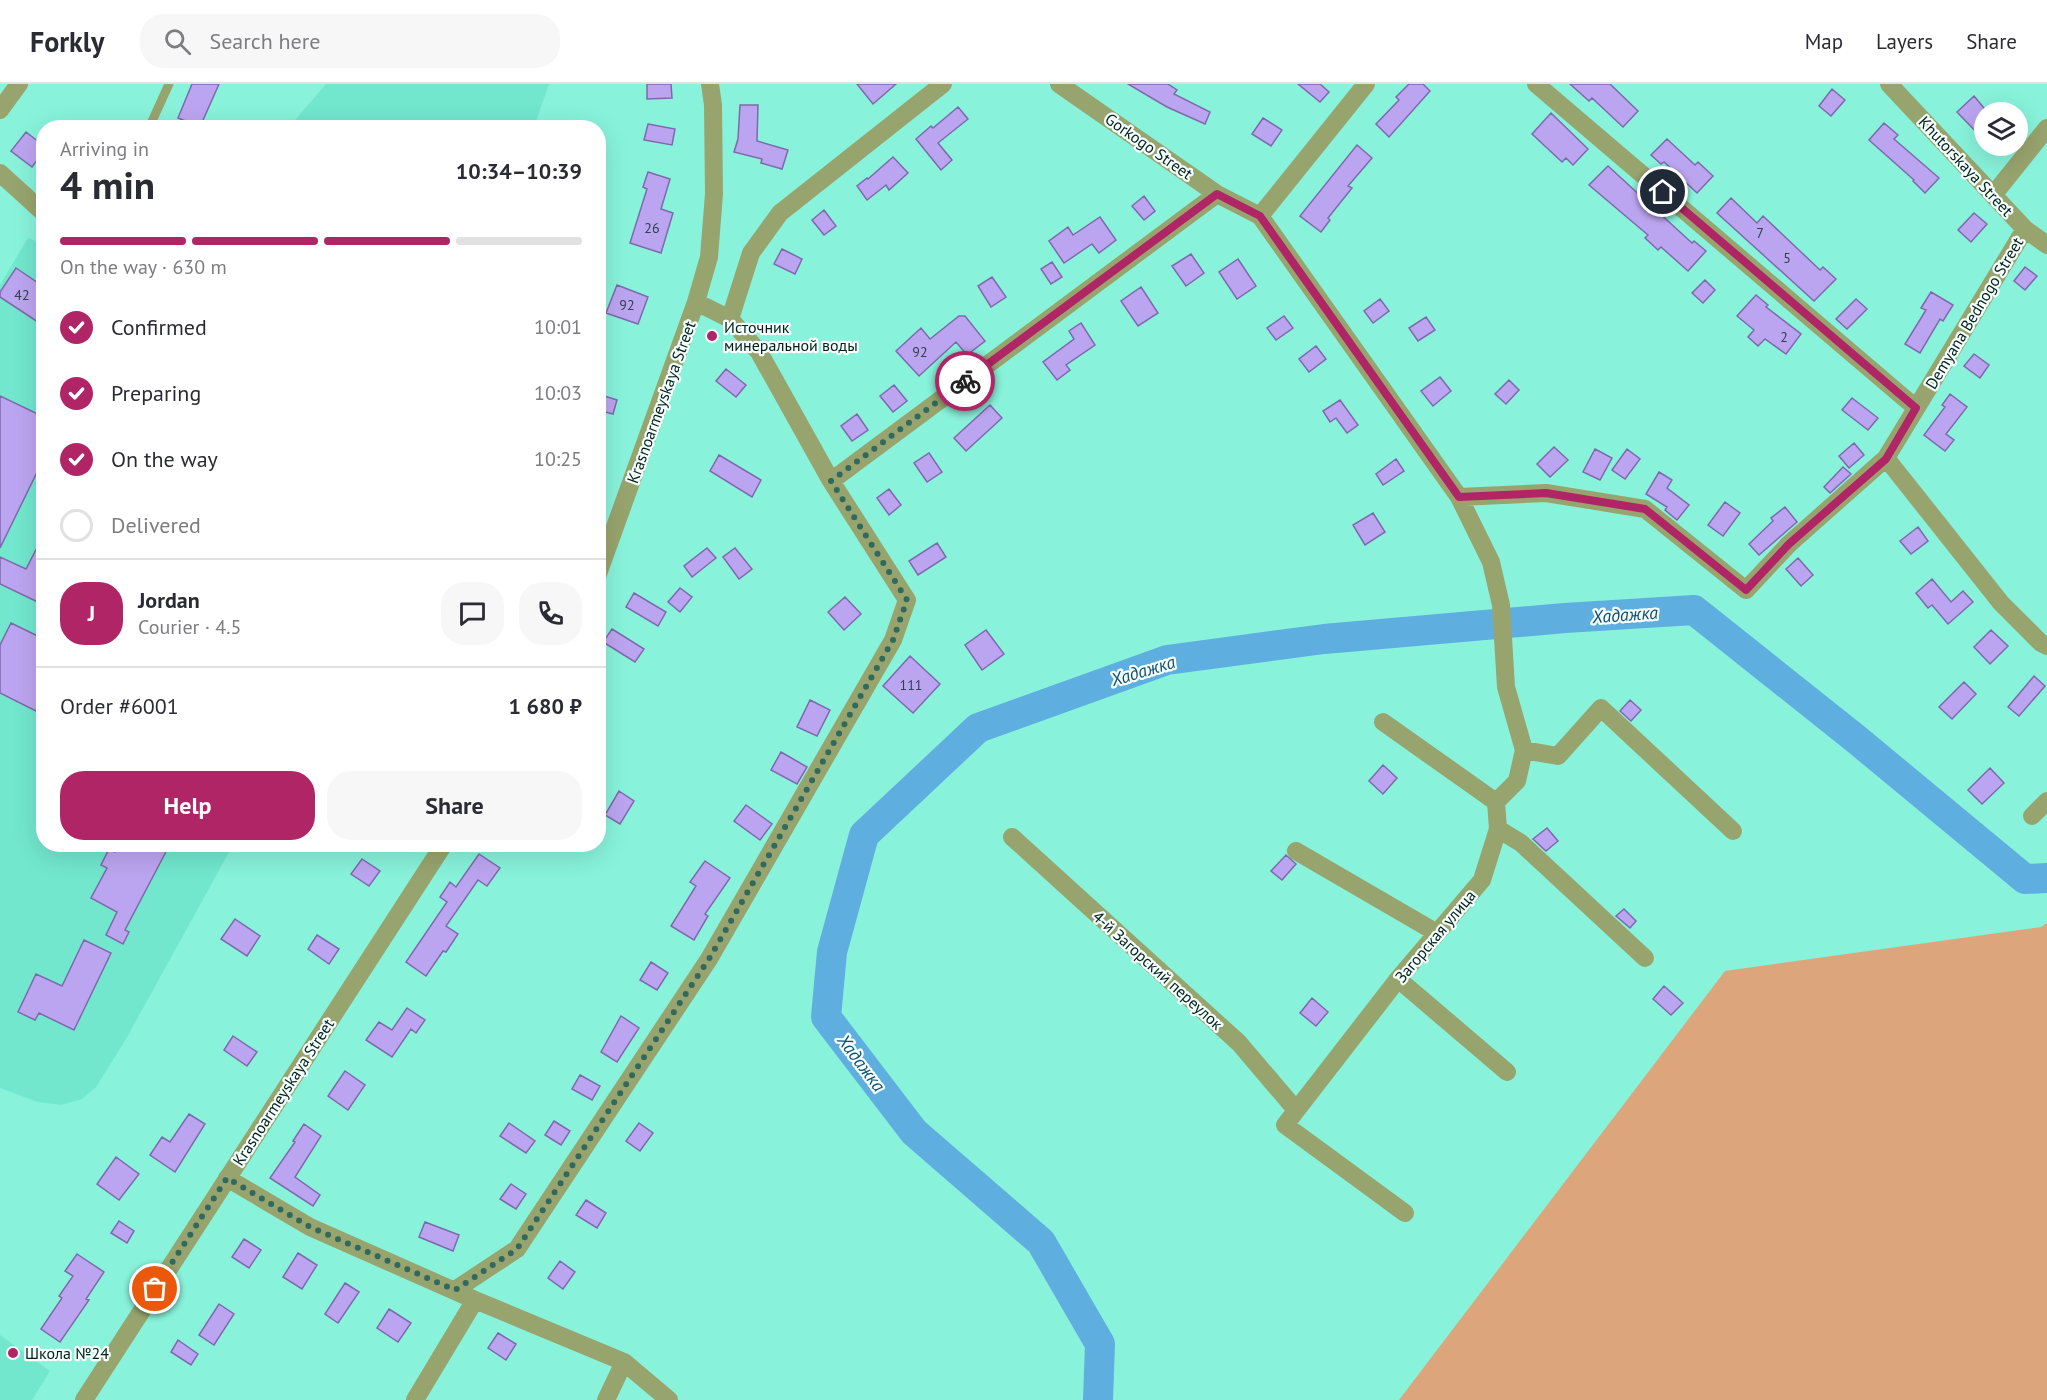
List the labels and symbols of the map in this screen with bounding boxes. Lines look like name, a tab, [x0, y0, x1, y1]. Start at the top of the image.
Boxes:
street label: Gorkogo Street	[1101, 109, 1197, 184]
street label: Khutorskaya Street	[1915, 112, 2018, 221]
pin	[1637, 166, 1688, 217]
house number: 26	[644, 219, 660, 237]
house number: 7	[1756, 224, 1764, 242]
street label: Demyana Bednogo Street	[1921, 233, 2028, 393]
house number: 5	[1783, 249, 1791, 267]
house number: 42	[14, 286, 30, 304]
house number: 92	[619, 296, 635, 314]
place label: Источник минеральной воды	[724, 317, 858, 355]
street label: Krasnoarmeyskaya Street	[622, 318, 700, 486]
house number: 2	[1780, 328, 1788, 346]
marker: Источник минеральной воды	[705, 329, 719, 343]
house number: 92	[912, 343, 928, 361]
courier	[935, 351, 995, 411]
water label: Хадажка	[1590, 601, 1659, 628]
water label: Хадажка	[1107, 650, 1178, 691]
house number: 111	[900, 676, 922, 694]
street label: Загорская улица	[1390, 886, 1480, 986]
street label: 4-й Загорский переулок	[1089, 906, 1227, 1034]
street label: Krasnoarmeyskaya Street	[228, 1014, 338, 1169]
water label: Хадажка	[832, 1029, 891, 1096]
pin	[129, 1263, 180, 1314]
place label: Школа №24	[25, 1343, 109, 1363]
marker: Школа №24	[6, 1346, 20, 1360]

